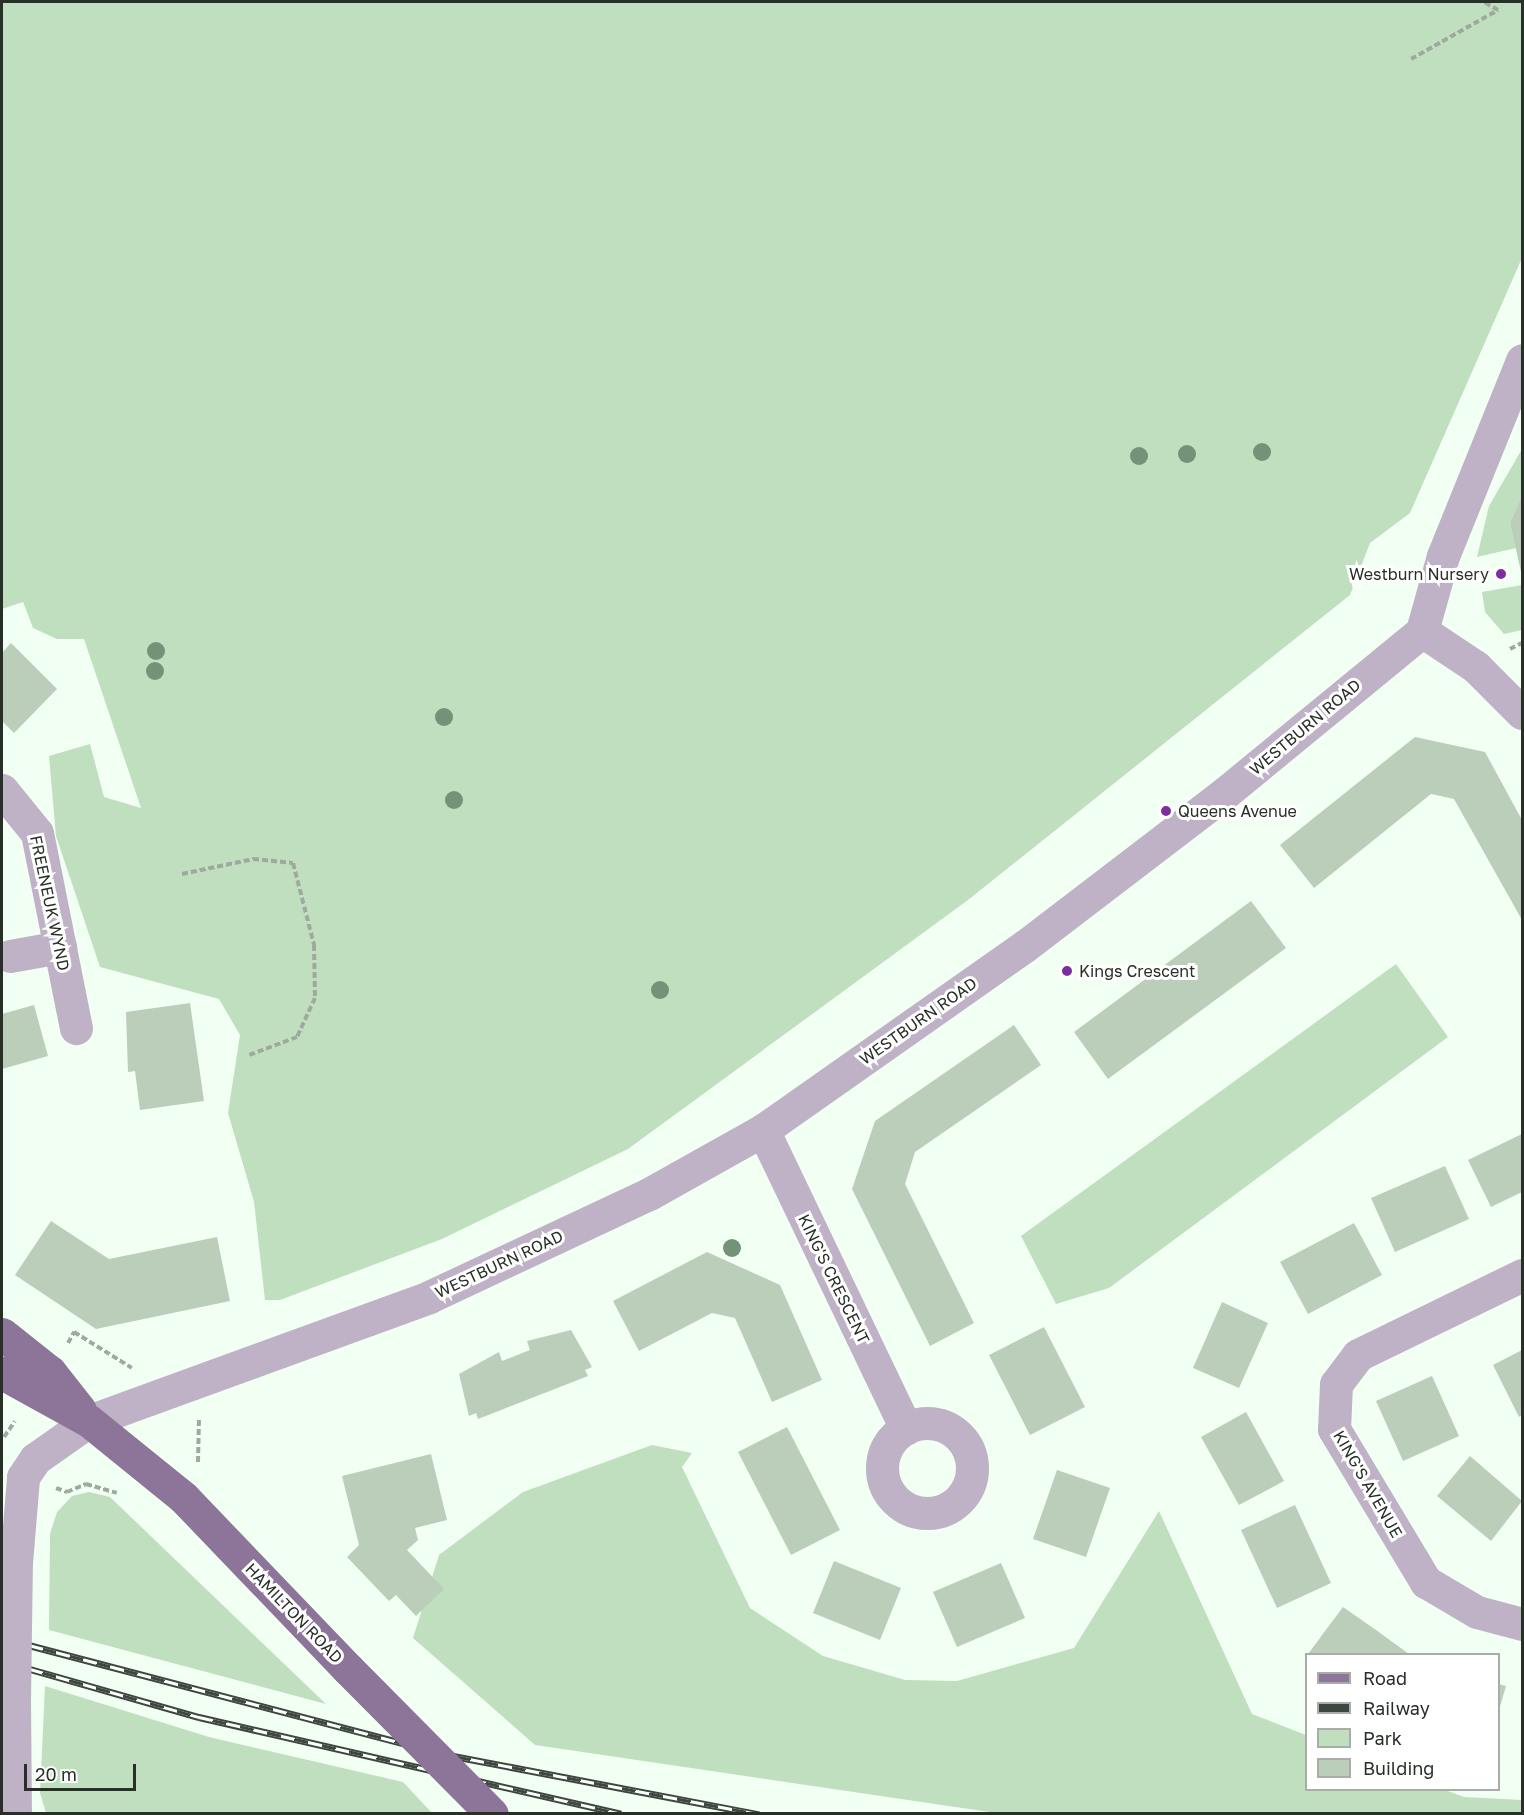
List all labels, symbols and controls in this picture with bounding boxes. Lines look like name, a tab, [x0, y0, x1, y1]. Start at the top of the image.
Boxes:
place label: Westburn Nursery	[1349, 564, 1489, 584]
marker: Westburn Nursery	[1494, 567, 1508, 581]
street label: WESTBURN ROAD	[1246, 675, 1364, 779]
place label: Queens Avenue	[1178, 801, 1297, 821]
marker: Queens Avenue	[1159, 804, 1173, 818]
street label: FREENEUK WYND	[26, 834, 74, 972]
place label: Kings Crescent	[1079, 961, 1195, 981]
marker: Kings Crescent	[1060, 964, 1074, 978]
street label: WESTBURN ROAD	[856, 973, 980, 1069]
street label: KING'S CRESCENT	[794, 1211, 874, 1347]
street label: WESTBURN ROAD	[432, 1226, 566, 1302]
street label: KING'S AVENUE	[1330, 1427, 1406, 1541]
street label: HAMILTON ROAD	[241, 1559, 347, 1667]
legend	[1305, 1653, 1500, 1791]
text: Road	[1363, 1667, 1407, 1689]
text: Railway	[1363, 1697, 1430, 1719]
text: Park	[1363, 1727, 1402, 1749]
scale bar	[27, 1752, 140, 1790]
text: Building	[1363, 1757, 1434, 1779]
text: 20 m	[35, 1763, 77, 1785]

